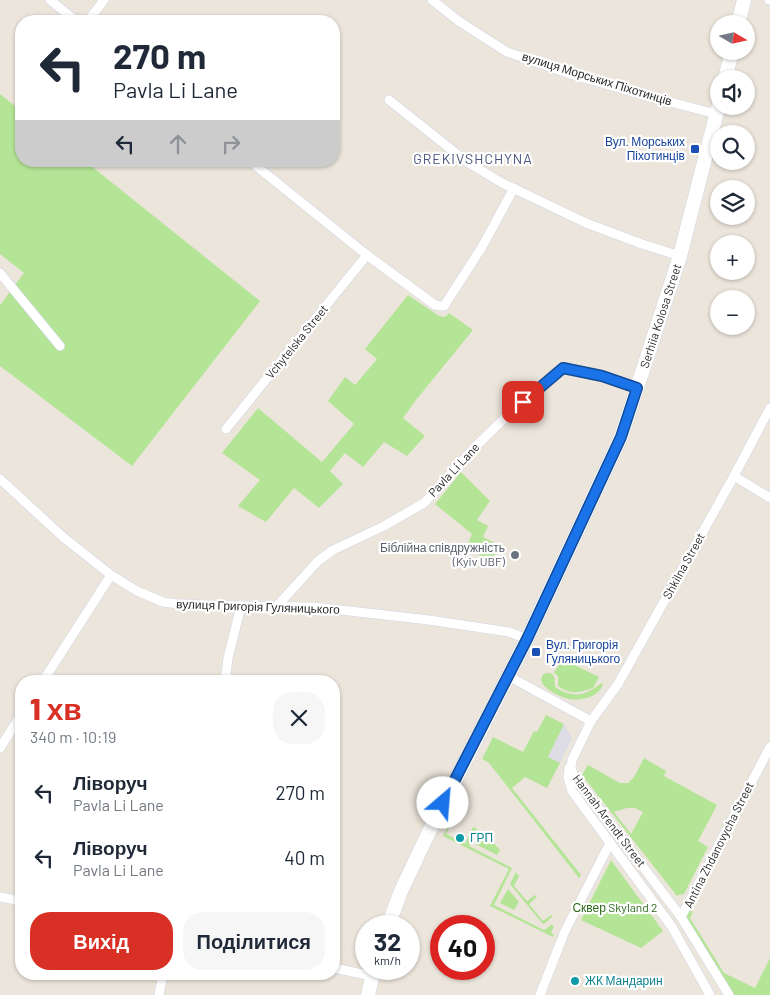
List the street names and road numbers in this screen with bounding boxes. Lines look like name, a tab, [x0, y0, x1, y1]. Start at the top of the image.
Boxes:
street label: вулиця Морських Піхотинців	[520, 49, 674, 108]
street label: Serhiia Kolosa Street	[637, 262, 684, 370]
street label: Vchytelska Street	[262, 302, 330, 381]
street label: Pavla Li Lane	[425, 440, 482, 499]
street label: Shkilna Street	[659, 530, 707, 601]
street label: вулиця Григорія Гуляницького	[176, 596, 340, 617]
street label: Hannah Arendt Street	[570, 771, 649, 869]
street label: Antina Zhdanovycha Street	[680, 779, 756, 910]

